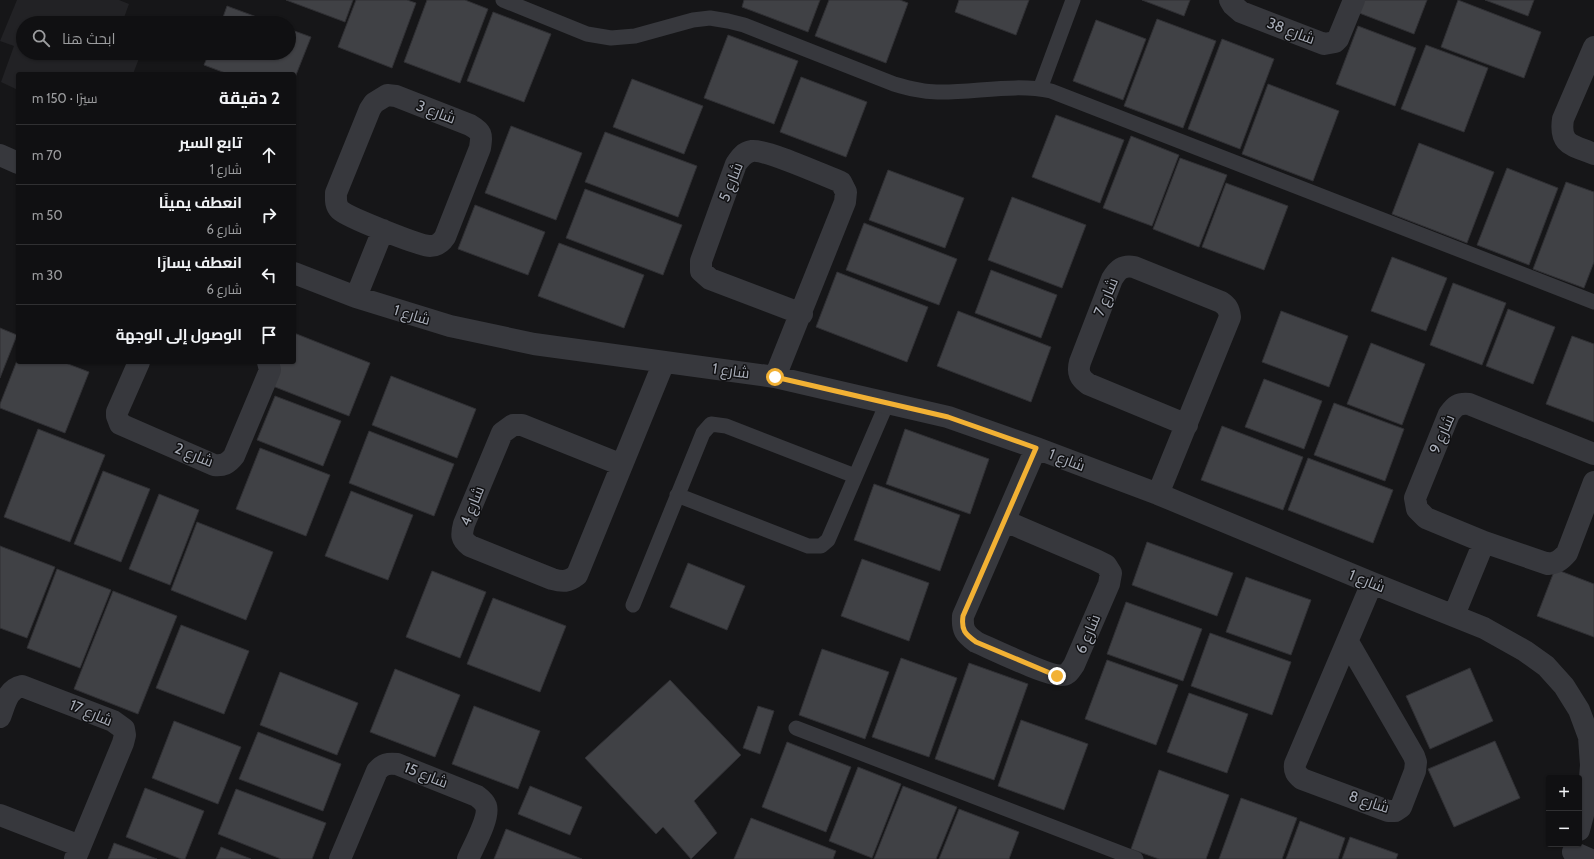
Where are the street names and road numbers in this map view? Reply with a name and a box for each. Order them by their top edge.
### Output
street label: شارع 38 [1264,14,1317,50]
street label: شارع 3 [413,96,458,130]
street label: شارع 5 [715,160,749,205]
street label: شارع 7 [1090,275,1124,320]
street label: شارع 1 [391,301,432,331]
street label: شارع 1 [711,359,751,384]
street label: شارع 9 [1425,412,1460,457]
street label: شارع 2 [171,439,216,473]
street label: شارع 1 [1046,445,1088,477]
street label: شارع 4 [456,484,490,529]
street label: شارع 1 [1346,566,1388,598]
street label: شارع 6 [1072,612,1106,657]
street label: شارع 17 [66,696,115,732]
street label: شارع 15 [401,758,450,794]
street label: شارع 8 [1346,787,1392,819]

